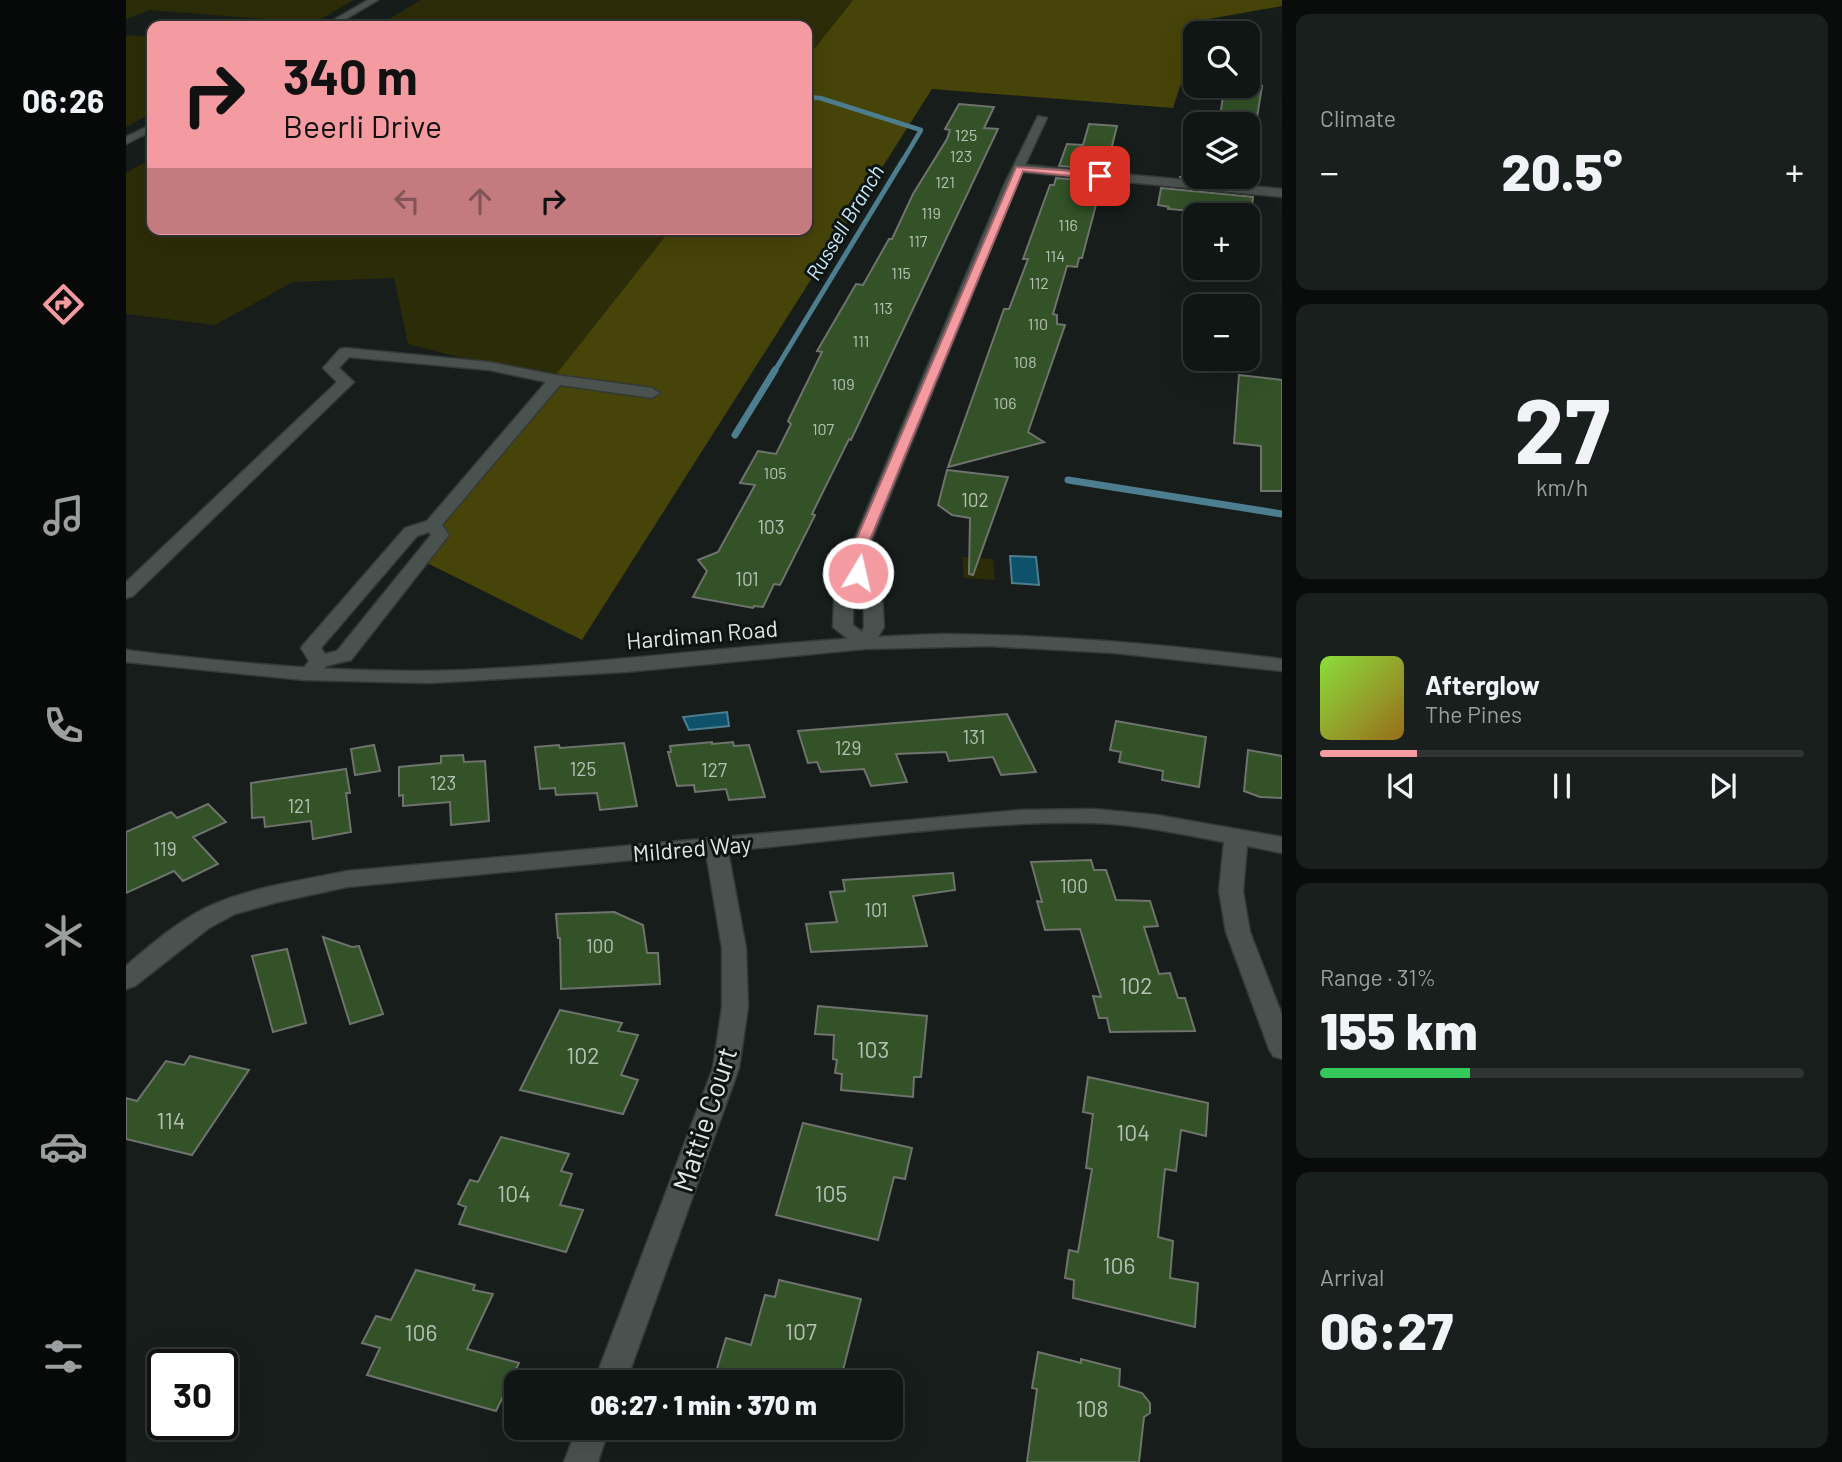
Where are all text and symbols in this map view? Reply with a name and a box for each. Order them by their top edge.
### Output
map controls [1183,21,1260,371]
button: search [1183,21,1260,98]
text: 340 m [283,46,418,105]
icon: right [168,49,259,140]
text: 06:26 [22,81,104,119]
text: Climate [1320,104,1396,132]
text: Beerli Drive [283,106,442,144]
button: layers [1183,112,1260,189]
house number: 125 [955,125,977,144]
text: 20.5° [1501,139,1623,201]
house number: 123 [950,146,972,165]
pin [1070,146,1130,206]
text: − [1320,148,1339,194]
text: + [1785,148,1804,194]
icon: arrive [1081,157,1119,195]
water label: Russell Branch [800,160,888,284]
house number: 121 [935,172,955,191]
icon: left [388,182,426,220]
icon: ahead [461,182,499,220]
icon: right [534,182,572,220]
house number: 119 [921,203,941,222]
button: + [1183,203,1260,280]
house number: 116 [1058,215,1078,234]
house number: 117 [909,231,928,250]
house number: 114 [1045,246,1065,265]
house number: 115 [891,263,911,282]
house number: 112 [1029,273,1049,292]
icon: directions [39,280,88,329]
button: − [1183,294,1260,371]
house number: 113 [873,298,893,317]
house number: 110 [1028,314,1048,333]
house number: 111 [853,331,869,350]
house number: 108 [1014,352,1036,371]
text: 27 [1514,373,1610,482]
house number: 109 [832,374,854,393]
house number: 106 [994,393,1016,412]
house number: 107 [812,419,835,438]
house number: 105 [764,463,786,482]
text: km/h [1536,473,1588,501]
house number: 102 [961,488,989,511]
icon: music [39,491,88,540]
house number: 103 [757,515,785,538]
position arrow [821,536,895,610]
house number: 101 [735,567,759,590]
street label: Hardiman Road [625,613,779,655]
text: Afterglow [1425,669,1540,700]
text: The Pines [1425,700,1522,728]
icon: phone [39,701,88,750]
house number: 131 [963,725,985,748]
house number: 129 [835,736,861,759]
house number: 125 [570,757,596,780]
house number: 127 [701,758,727,781]
icon: previous [1382,767,1420,805]
icon: pause [1543,767,1581,805]
icon: next [1704,767,1742,805]
house number: 123 [430,771,456,794]
house number: 121 [287,794,311,817]
street label: Mildred Way [631,829,753,867]
house number: 119 [153,837,177,860]
house number: 100 [1060,874,1088,897]
house number: 101 [864,898,888,921]
icon: climate [39,911,88,960]
house number: 100 [586,934,614,957]
text: Range · 31% [1320,963,1436,991]
house number: 102 [1119,971,1153,999]
text: 155 km [1320,998,1478,1060]
house number: 103 [857,1035,889,1063]
house number: 102 [566,1041,600,1069]
street label: Mattie Court [665,1042,743,1196]
house number: 114 [157,1106,185,1134]
house number: 104 [1116,1118,1150,1146]
icon: car [39,1122,88,1171]
house number: 104 [497,1179,531,1207]
house number: 105 [815,1179,847,1207]
house number: 106 [1103,1251,1135,1279]
text: Arrival [1320,1263,1384,1291]
text: 06:27 [1320,1298,1453,1360]
house number: 107 [785,1317,817,1345]
house number: 106 [405,1318,437,1346]
icon: filters [39,1332,88,1381]
speed limit sign: 30 [147,1349,238,1440]
text: 06:27 · 1 min · 370 m [590,1389,817,1420]
house number: 108 [1075,1394,1109,1422]

